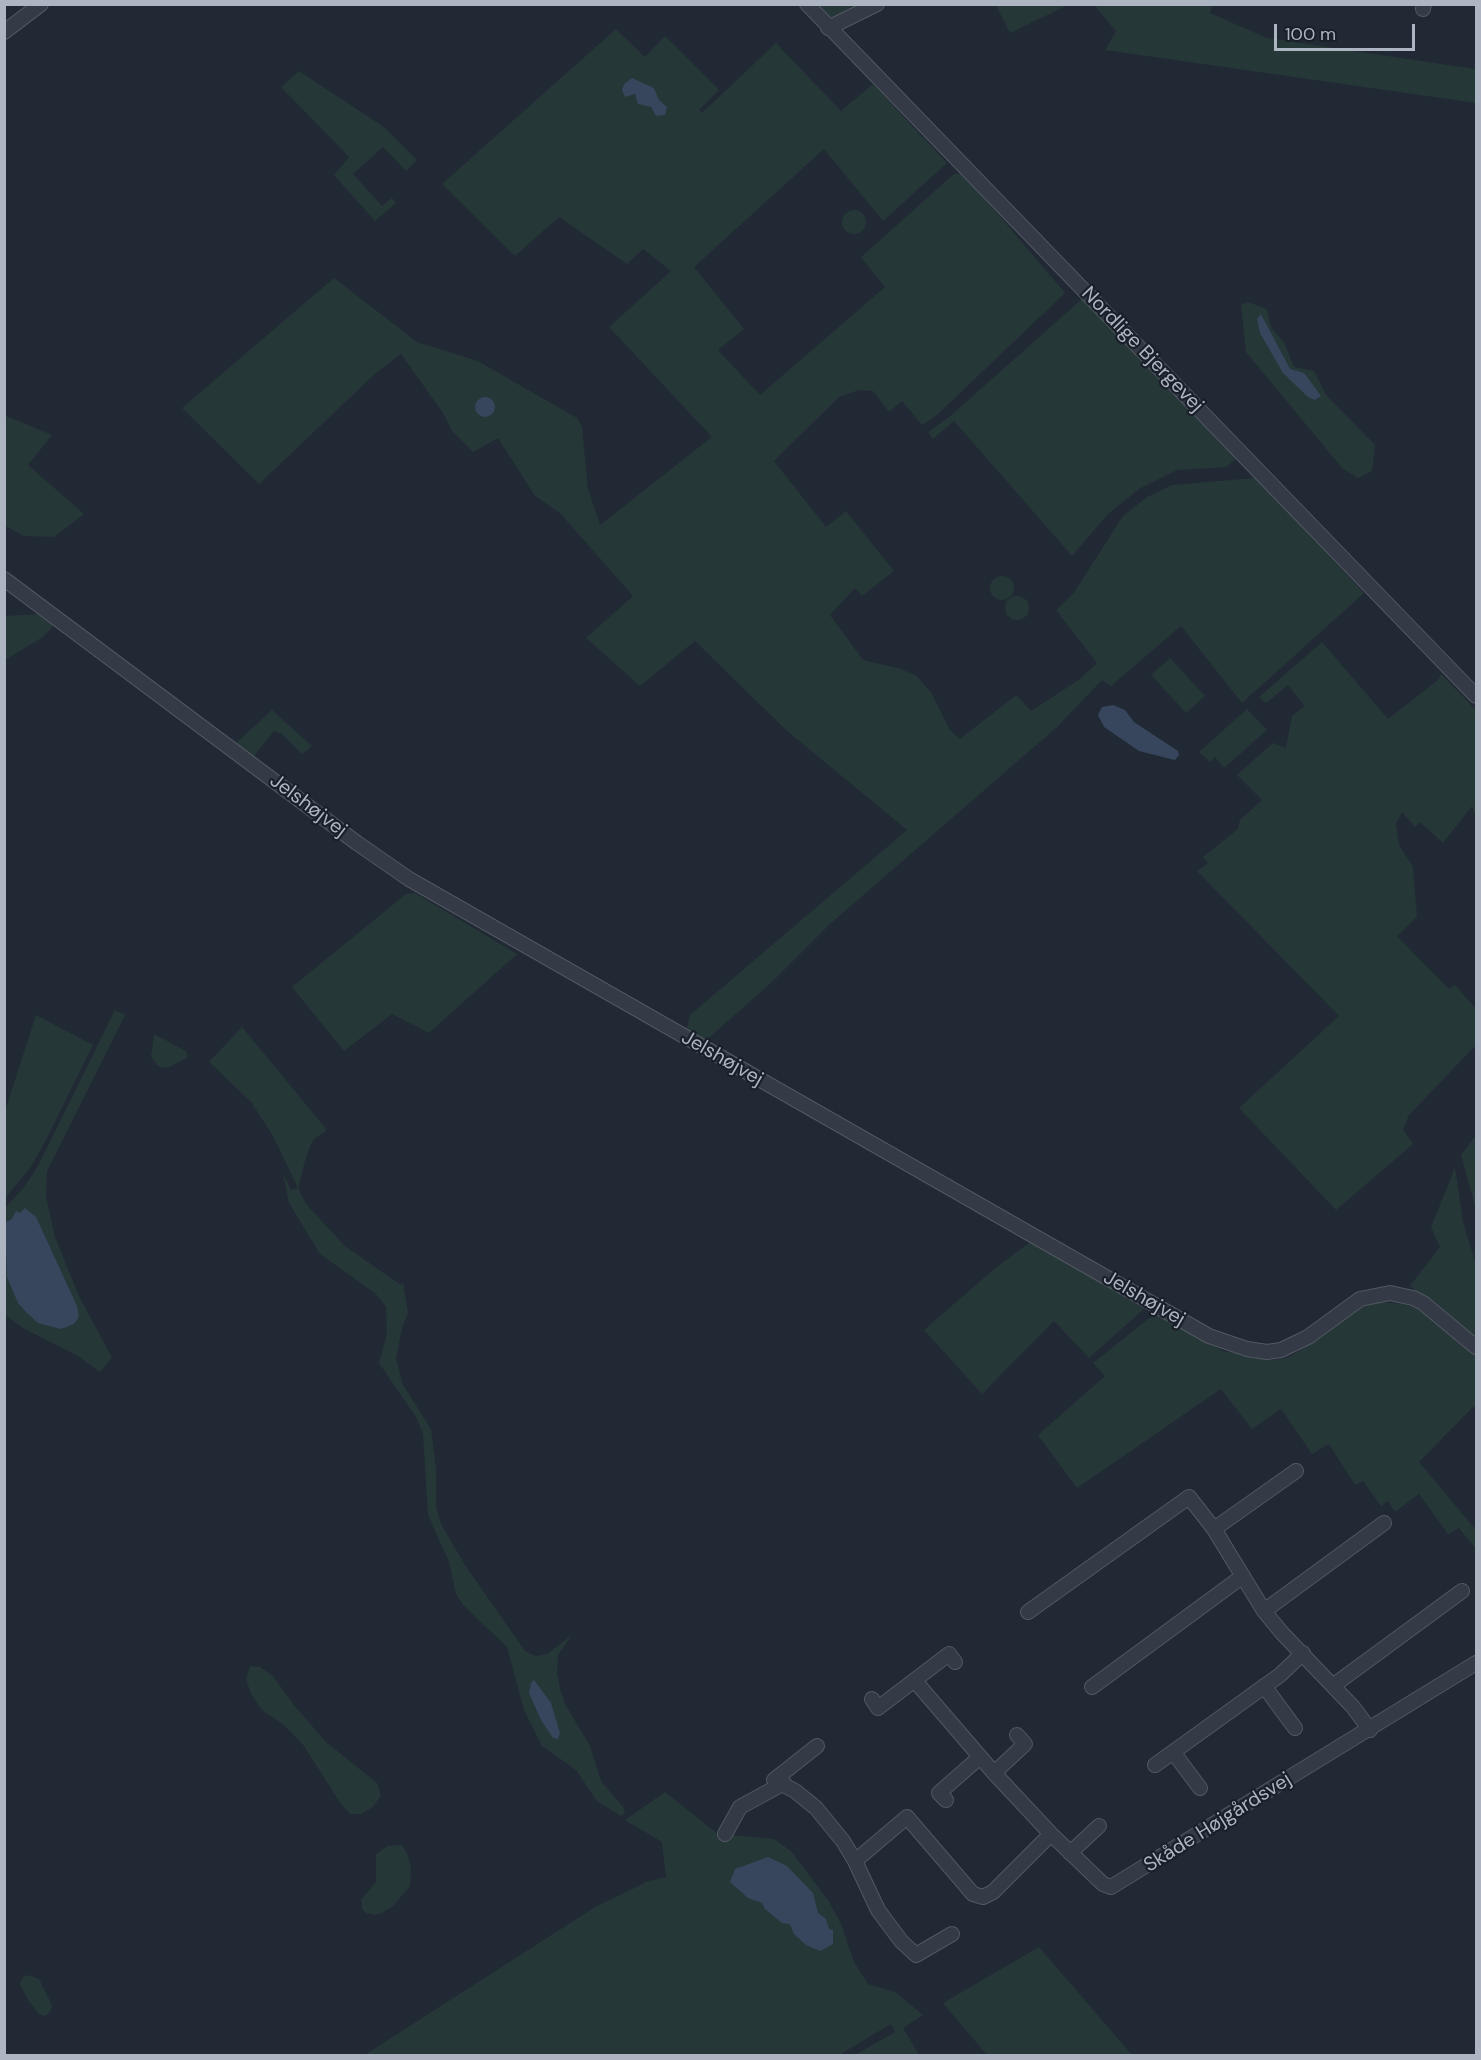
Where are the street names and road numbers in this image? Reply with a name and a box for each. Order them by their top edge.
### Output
street label: Nordlige Bjergevej [1076,282,1208,418]
street label: Jelshøjvej [265,769,351,843]
street label: Jelshøjvej [677,1026,767,1092]
street label: Jelshøjvej [1099,1266,1189,1332]
street label: Skåde Højgårdsvej [1140,1768,1296,1878]

